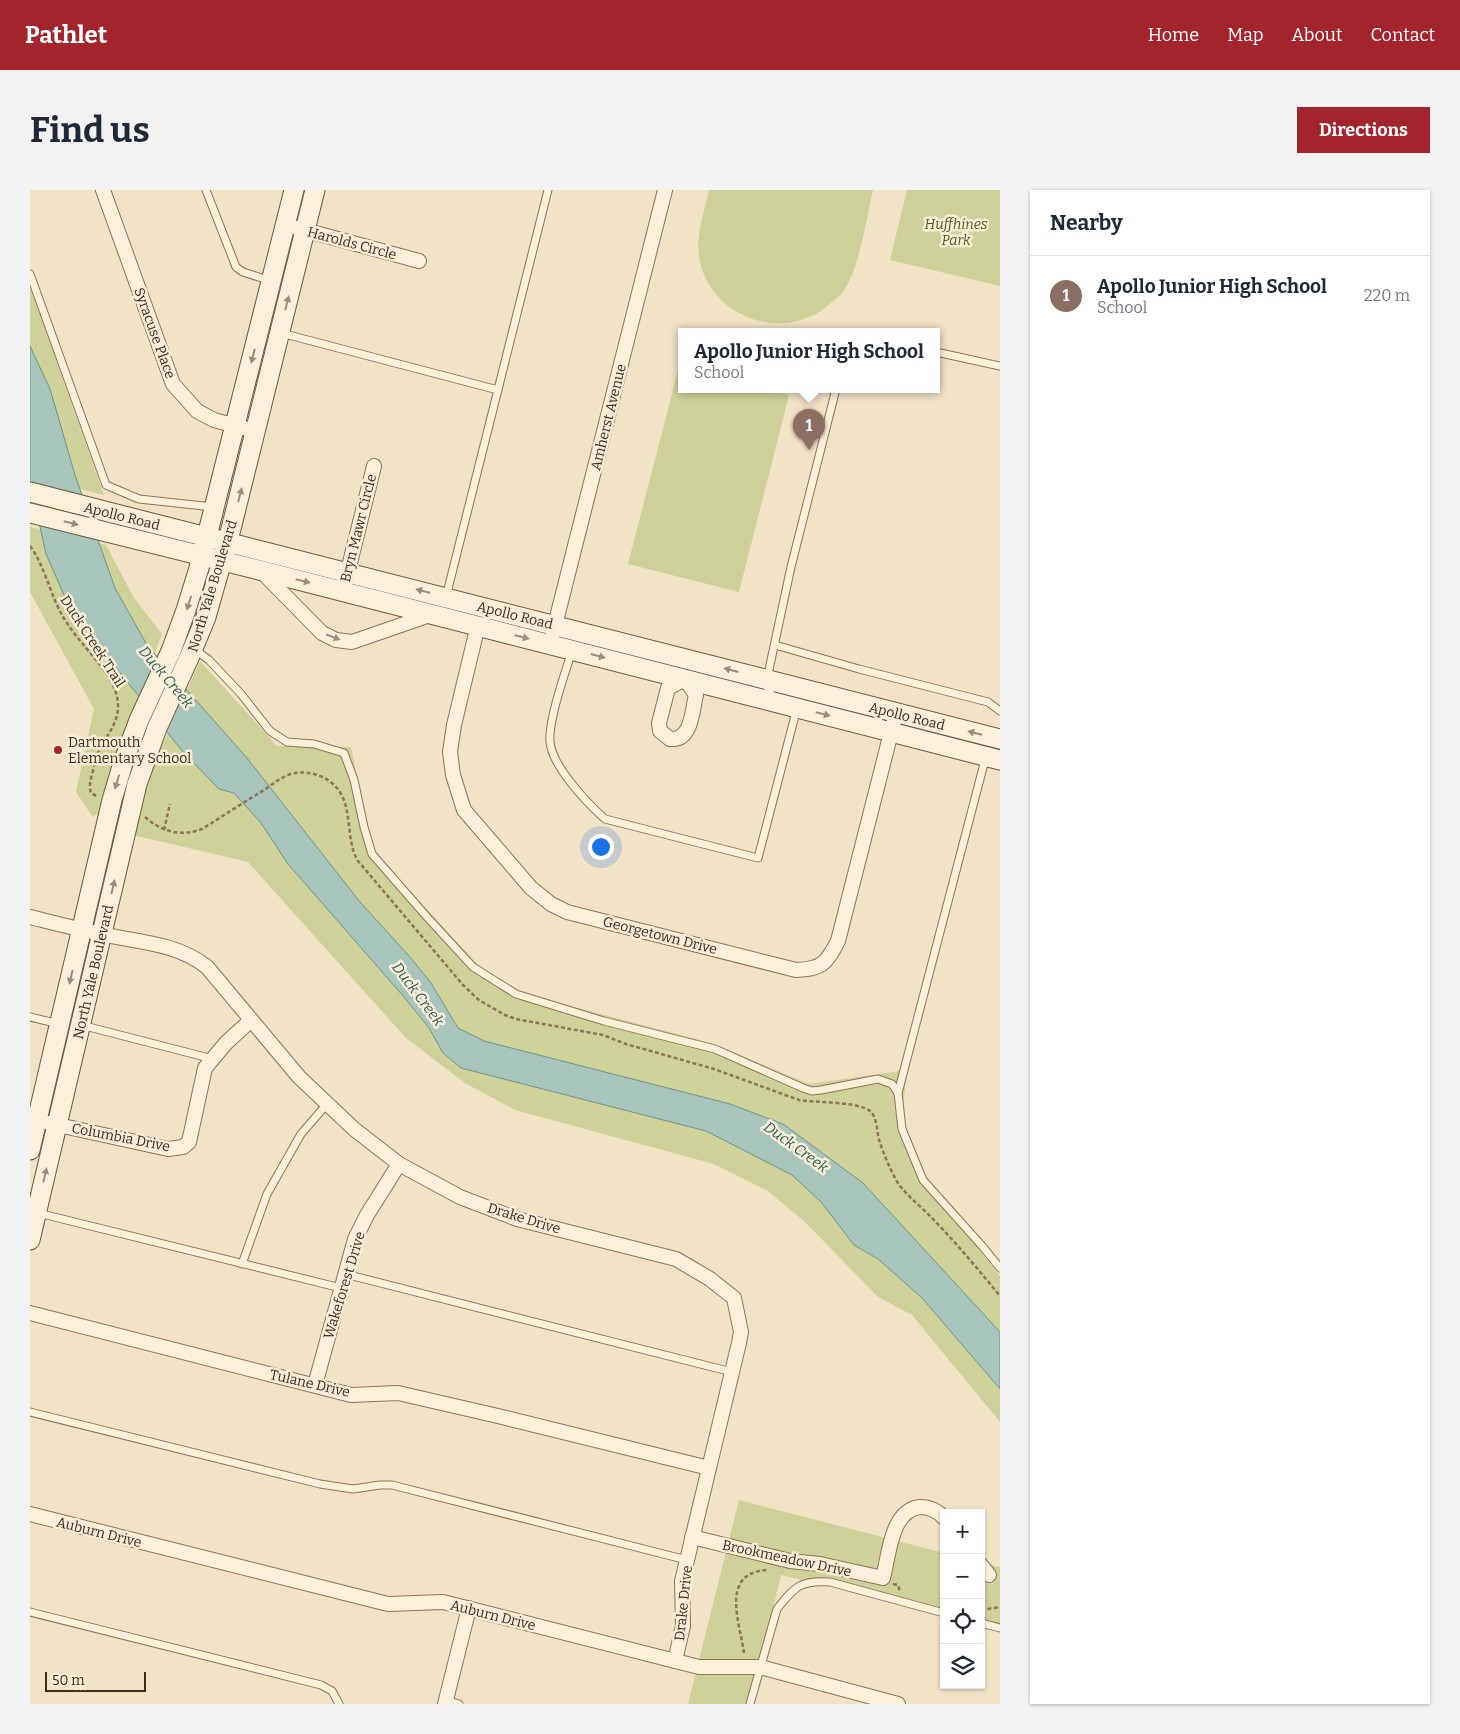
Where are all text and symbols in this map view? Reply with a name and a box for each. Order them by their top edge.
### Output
text: Pathlet [25,21,107,49]
text: Home [1148,24,1199,46]
text: Map [1227,24,1263,46]
text: About [1291,24,1342,46]
text: Contact [1370,24,1435,46]
button: Directions [1297,107,1430,153]
text: Find us [30,109,150,151]
text: Nearby [1050,210,1123,236]
park label: Huffhines Park [925,216,988,249]
street label: Harolds Circle [305,223,398,264]
text: Apollo Junior High School [1097,275,1327,298]
street label: Syracuse Place [130,285,179,381]
text: 1 [1063,286,1069,305]
text: 220 m [1364,286,1410,305]
one-way arrow [283,295,291,310]
text: School [1097,298,1147,317]
popup [678,328,940,393]
text: Apollo Junior High School [694,340,924,363]
one-way arrow [249,349,257,364]
street label: Amherst Avenue [587,362,630,472]
text: School [694,363,744,382]
pin: 1 [793,409,825,450]
street label: Bryn Mawr Circle [337,472,380,584]
one-way arrow [236,487,244,502]
street label: Apollo Road [82,499,162,534]
street label: North Yale Boulevard [184,518,241,654]
one-way arrow [64,519,79,527]
one-way arrow [296,577,311,585]
one-way arrow [416,587,431,595]
street label: Duck Creek Trail [57,592,129,690]
one-way arrow [184,595,192,610]
street label: Apollo Road [475,598,555,633]
one-way arrow [514,633,529,641]
one-way arrow [326,634,340,642]
water label: Duck Creek [135,642,198,712]
one-way arrow [590,653,605,661]
one-way arrow [723,666,738,674]
street label: Apollo Road [867,699,947,734]
one-way arrow [816,711,831,719]
one-way arrow [968,729,983,737]
place label: Dartmouth Elementary School [68,734,191,767]
marker: Dartmouth Elementary School [52,744,64,756]
one-way arrow [112,775,120,790]
your location [588,834,614,860]
one-way arrow [109,879,117,894]
street label: North Yale Boulevard [70,903,117,1041]
street label: Georgetown Drive [601,913,719,958]
water label: Duck Creek [388,958,448,1030]
one-way arrow [67,970,75,985]
water label: Duck Creek [760,1118,832,1177]
street label: Columbia Drive [70,1120,172,1155]
one-way arrow [41,1168,49,1183]
street label: Drake Drive [485,1199,563,1238]
street label: Wakeforest Drive [320,1229,369,1341]
street label: Tulane Drive [268,1366,352,1401]
map controls [940,1509,985,1689]
button: + [940,1509,985,1554]
street label: Auburn Drive [55,1514,143,1551]
street label: Brookmeadow Drive [721,1536,853,1580]
button: − [940,1554,985,1599]
street label: Drake Drive [671,1565,696,1642]
street label: Auburn Drive [449,1597,537,1634]
button: locate [940,1599,985,1644]
button: layers [940,1644,985,1689]
scale bar [45,1669,146,1692]
text: 50 m [52,1672,85,1689]

